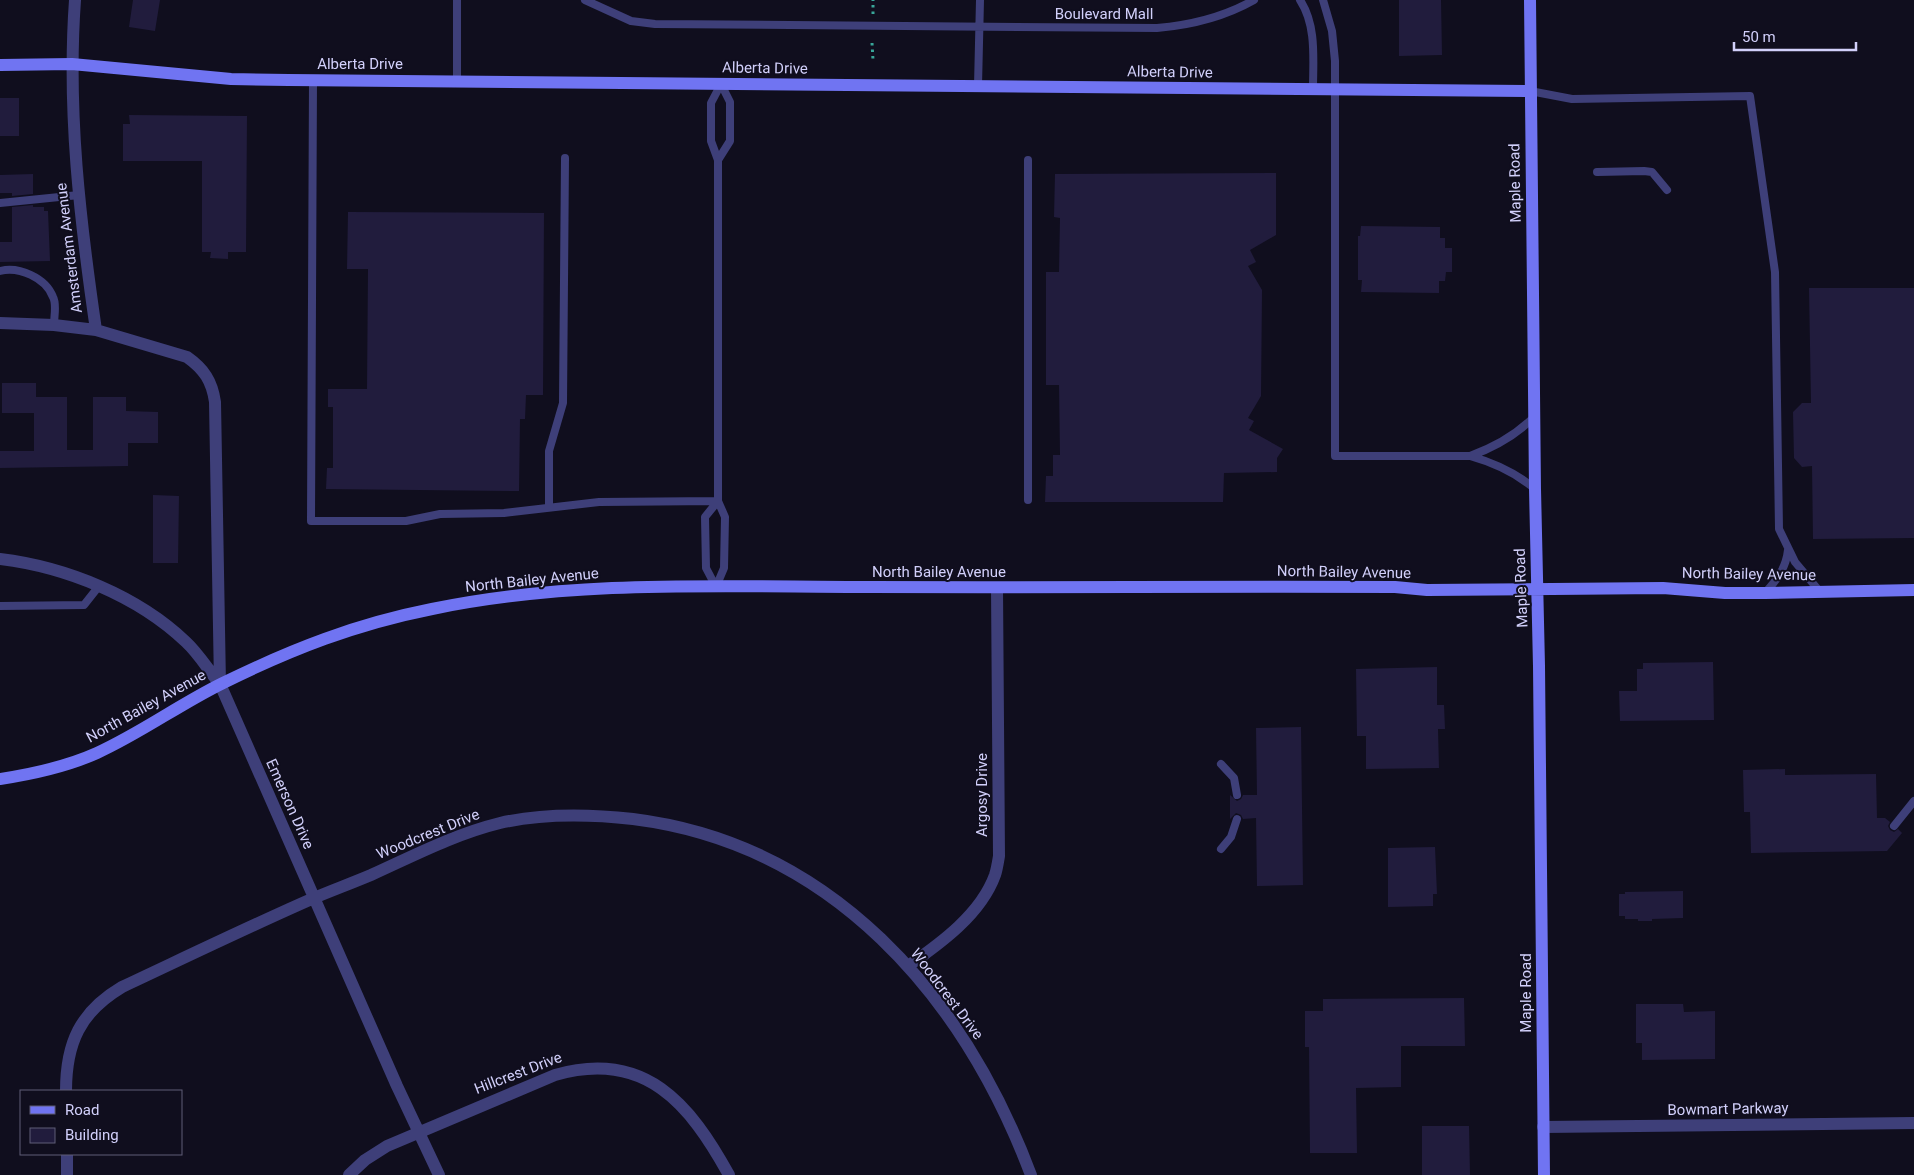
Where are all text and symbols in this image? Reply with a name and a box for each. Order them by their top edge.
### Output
street label: Boulevard Mall [1055,5,1153,23]
scale bar [1734,20,1856,52]
text: 50 m [1742,28,1776,46]
street label: Alberta Drive [317,55,403,73]
street label: Alberta Drive [722,58,808,78]
street label: Alberta Drive [1127,62,1213,82]
street label: Maple Road [1505,143,1525,223]
street label: Amsterdam Avenue [52,182,86,314]
street label: Maple Road [1511,548,1531,628]
street label: North Bailey Avenue [1277,562,1411,582]
street label: North Bailey Avenue [872,563,1006,581]
street label: North Bailey Avenue [464,564,600,596]
street label: North Bailey Avenue [1682,564,1816,584]
street label: North Bailey Avenue [83,666,209,746]
street label: Argosy Drive [973,753,991,837]
street label: Emerson Drive [262,756,318,852]
street label: Woodcrest Drive [374,805,482,863]
street label: Woodcrest Drive [907,945,987,1043]
street label: Maple Road [1517,953,1535,1033]
street label: Hillcrest Drive [472,1048,564,1098]
legend [20,1090,182,1155]
street label: Bowmart Parkway [1667,1099,1789,1119]
text: Road [65,1101,99,1119]
text: Building [65,1126,119,1144]

